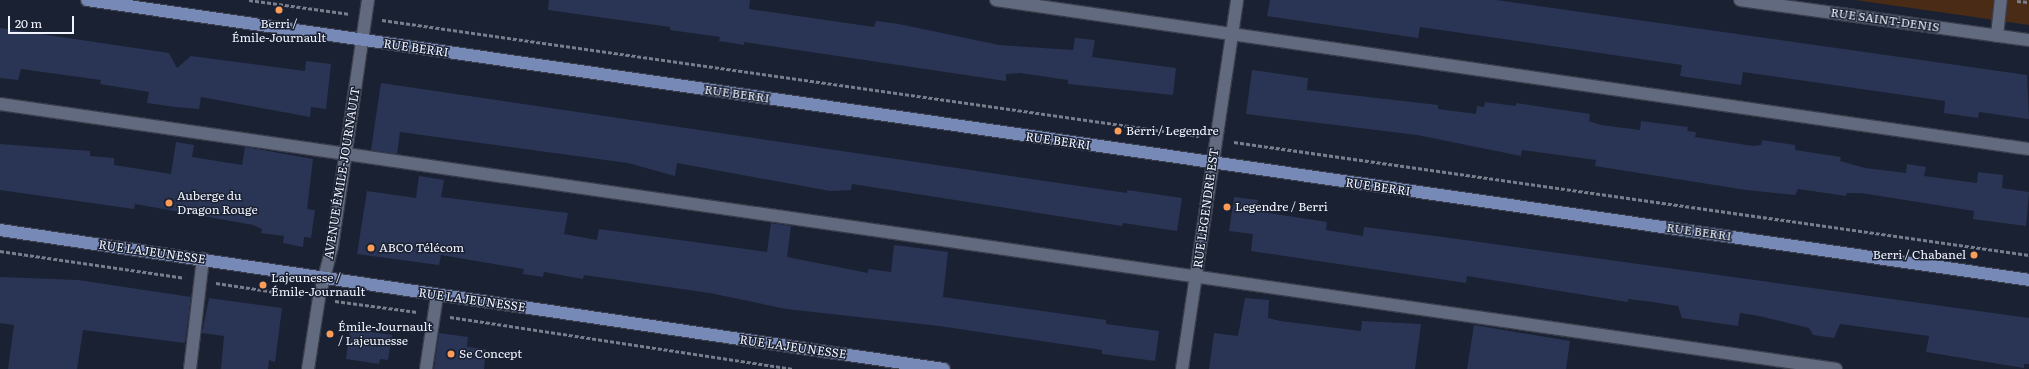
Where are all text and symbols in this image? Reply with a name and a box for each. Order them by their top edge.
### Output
marker: Berri / Émile-Journault [274,5,284,15]
street label: RUE SAINT-DENIS [1830,5,1940,35]
scale bar [10,8,76,34]
text: 20 m [15,14,42,32]
place label: Berri / Émile-Journault [232,17,326,45]
street label: RUE BERRI [383,36,449,60]
street label: RUE BERRI [704,82,770,106]
street label: AVENUE ÉMILE-JOURNAULT [321,86,363,260]
place label: Berri / Legendre [1126,124,1219,138]
marker: Berri / Legendre [1113,126,1123,136]
street label: RUE BERRI [1025,129,1091,153]
street label: RUE LEGENDRE EST [1190,147,1222,269]
street label: RUE BERRI [1345,175,1411,199]
place label: Auberge du Dragon Rouge [177,189,258,217]
marker: Auberge du Dragon Rouge [164,198,174,208]
place label: Legendre / Berri [1235,200,1328,214]
marker: Legendre / Berri [1222,202,1232,212]
street label: RUE BERRI [1666,220,1732,244]
street label: RUE LAJEUNESSE [98,237,206,267]
place label: ABCO Télécom [379,241,464,255]
marker: ABCO Télécom [366,243,376,253]
place label: Berri / Chabanel [1873,248,1966,262]
marker: Berri / Chabanel [1969,250,1979,260]
place label: Lajeunesse / Émile-Journault [271,271,365,299]
marker: Lajeunesse / Émile-Journault [258,280,268,290]
street label: RUE LAJEUNESSE [418,285,526,315]
place label: Émile-Journault / Lajeunesse [338,320,432,348]
marker: Émile-Journault / Lajeunesse [325,329,335,339]
street label: RUE LAJEUNESSE [739,332,847,362]
place label: Se Concept [459,347,522,361]
marker: Se Concept [446,349,456,359]

